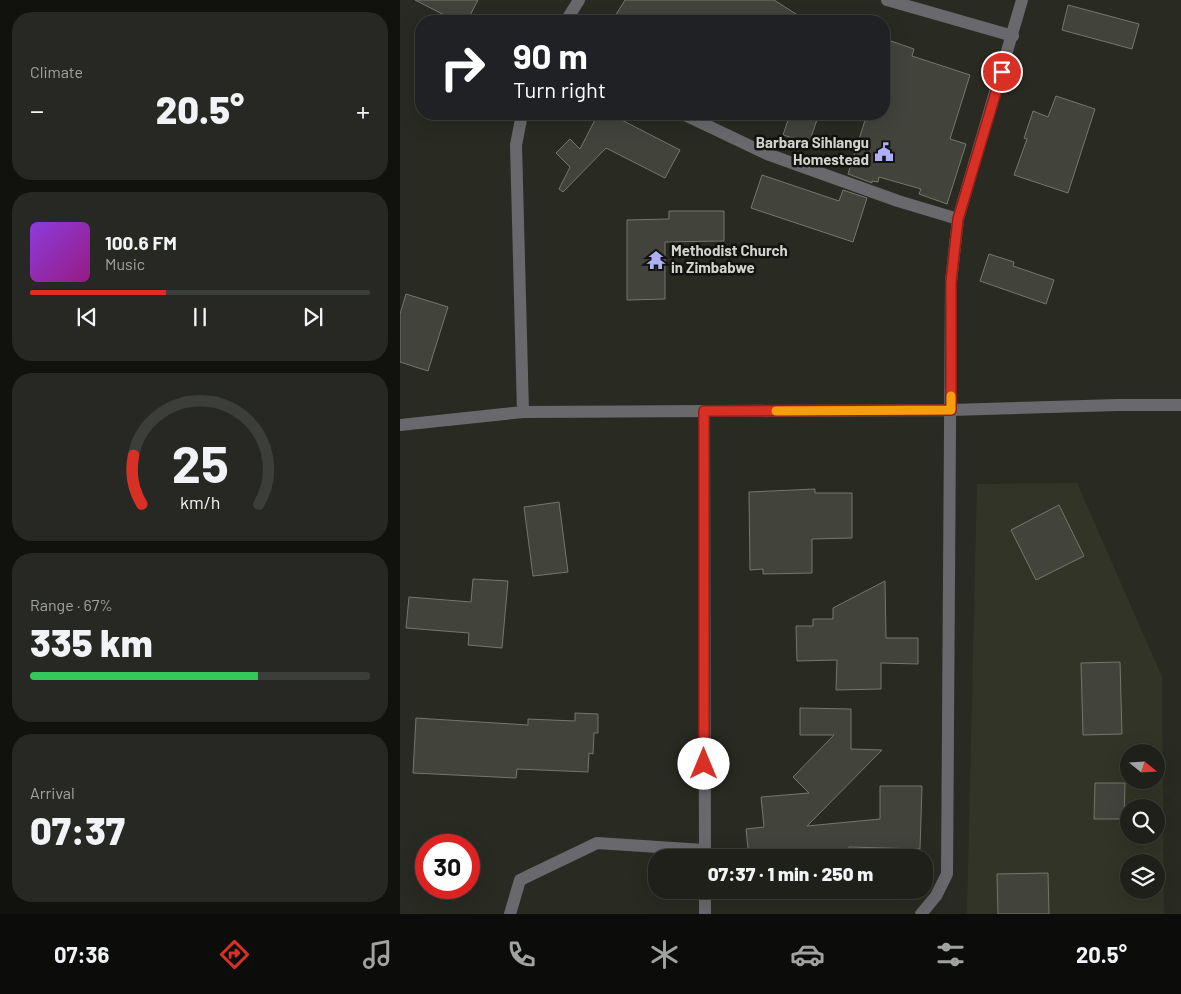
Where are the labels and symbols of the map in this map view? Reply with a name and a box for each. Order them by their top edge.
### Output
pin [981,51,1023,93]
place label: Barbara Sihlangu Homestead [756,133,869,168]
public building icon: Barbara Sihlangu Homestead [873,141,895,163]
place label: Methodist Church in Zimbabwe [671,241,788,276]
temple icon: Methodist Church in Zimbabwe [645,249,667,271]
position arrow [677,737,729,789]
north arrow [1120,744,1165,789]
speed limit sign: 30 [415,834,480,899]

